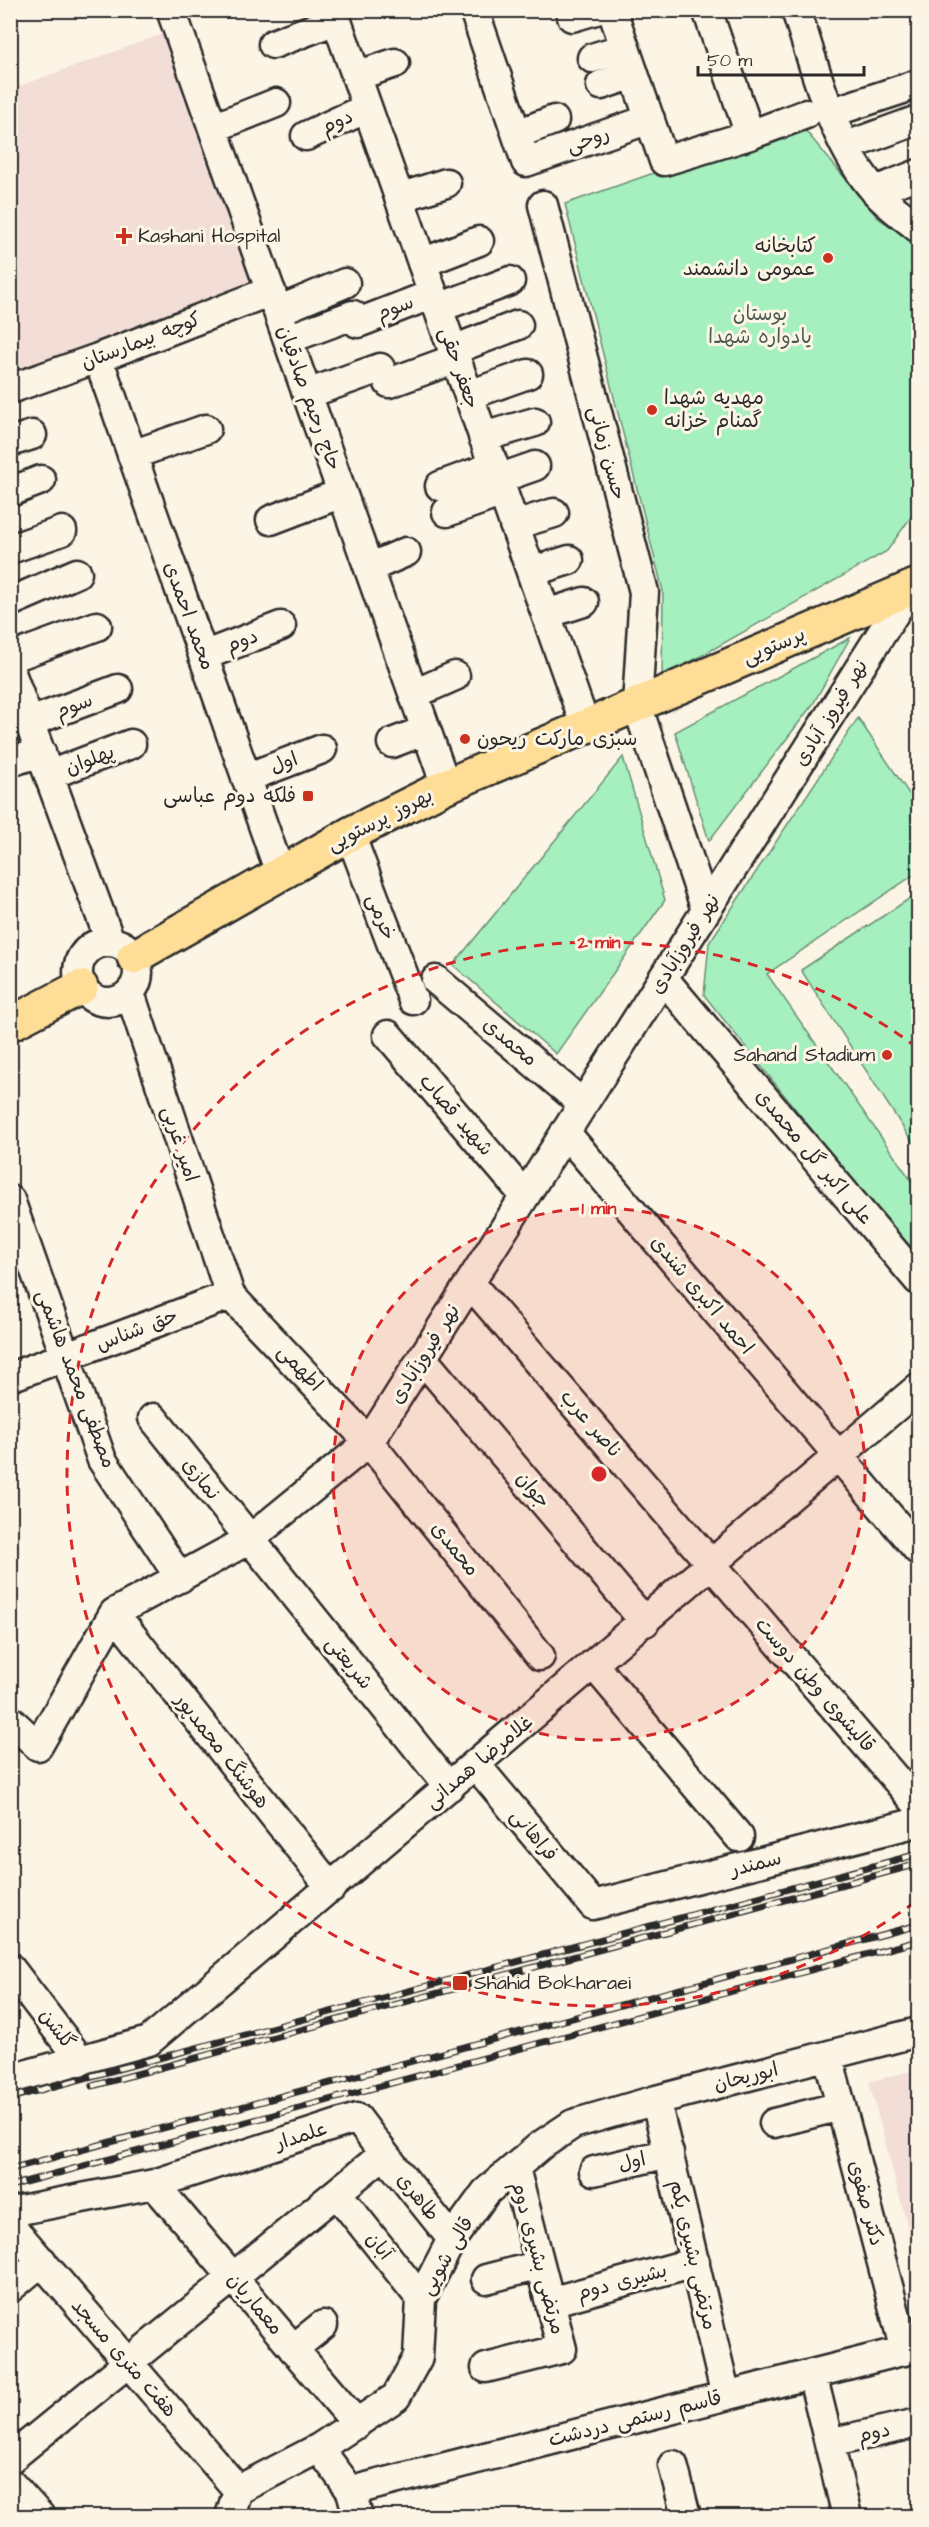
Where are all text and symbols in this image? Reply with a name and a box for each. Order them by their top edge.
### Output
scale bar [698,39,864,77]
text: 50 m [707,48,752,73]
street label: دوم [316,102,358,142]
street label: روحی [563,120,613,160]
place label: Kashani Hospital [138,222,280,250]
marker: Kashani Hospital [115,227,133,245]
place label: کتابخانه عمومی دانشمند [683,232,816,283]
marker: کتابخانه عمومی دانشمند [821,251,835,265]
street label: سوم [372,288,418,329]
park label: بوستان یادواره شهدا [708,300,812,351]
street label: کوچه بیمارستان [77,305,205,377]
street label: حاج رحیم صادقیان [269,322,348,475]
street label: جعفر حقی [432,323,486,413]
place label: مهدیه شهدا گمنام خزانه [664,384,764,436]
street label: حسن زمانی [581,403,633,503]
marker: مهدیه شهدا گمنام خزانه [645,403,659,417]
street label: محمد احمدی [156,558,222,674]
street label: پرستویی [738,620,810,672]
street label: دوم [222,622,263,661]
street label: نهر فیروز آبادی [787,654,875,772]
street label: سوم [51,686,97,727]
place label: سبزی مارکت ریحون [477,725,637,753]
marker: سبزی مارکت ریحون [458,732,472,746]
street label: پهلوان [61,738,119,782]
street label: اول [266,745,302,781]
street label: بهروز پرستویی [322,781,438,859]
place label: فلکه دوم عباسی [163,782,296,811]
marker: فلکه دوم عباسی [301,789,315,803]
street label: نهر فیروزآبادی [643,889,727,999]
street label: خرمی [359,890,403,944]
text: 2 min [576,930,621,955]
street label: محمدی [477,1011,543,1073]
place label: Sahand Stadium [734,1041,875,1069]
marker: Sahand Stadium [880,1048,894,1062]
street label: شهید قصاب [413,1068,499,1162]
street label: علی اکبر گل محمدی [749,1083,879,1231]
street label: امیر غربی [155,1102,205,1186]
text: 1 min [581,1196,617,1221]
street label: احمد اکبری شندی [644,1229,760,1361]
street label: مصطفی محمد هاشمی [29,1286,123,1472]
street label: نهر فیروزآبادی [383,1299,467,1409]
street label: حق شناس [92,1302,182,1358]
street label: اطهمی [271,1338,329,1398]
street label: ناصر عرب [553,1384,629,1464]
street label: نمازی [175,1452,227,1506]
centre of rings [589,1464,609,1484]
street label: جوان [509,1466,557,1514]
street label: محمدی [424,1516,486,1582]
street label: قالیشوی وطن دوست [748,1611,882,1759]
street label: شریعتی [319,1630,379,1696]
street label: هوشنگ محمدپور [167,1686,276,1815]
street label: غلامرضا همدانی [419,1708,539,1816]
street label: فراهانی [504,1803,564,1867]
street label: سمندر [726,1844,785,1884]
place label: Shahid Bokharaei [474,1969,631,1997]
marker: Shahid Bokharaei [451,1974,469,1992]
street label: گلشن [32,2003,82,2055]
street label: ابوریحان [711,2055,781,2099]
street label: علمدار [270,2115,330,2158]
street label: اول [615,2145,649,2179]
street label: دکتر صفوی [841,2157,891,2249]
street label: طاهری [390,2167,446,2227]
street label: مرتضی بشیری یکم [662,2177,724,2333]
street label: مرتضی بشیری دوم [503,2178,572,2338]
street label: قالی شویی [413,2211,481,2301]
street label: آبان [359,2226,400,2267]
street label: بشیری دوم [574,2257,670,2308]
street label: معماریان [220,2267,290,2341]
street label: هفت متری مسجد [65,2293,183,2423]
street label: قاسم رستمی دردشت [545,2384,725,2454]
street label: دوم [855,2416,893,2451]

